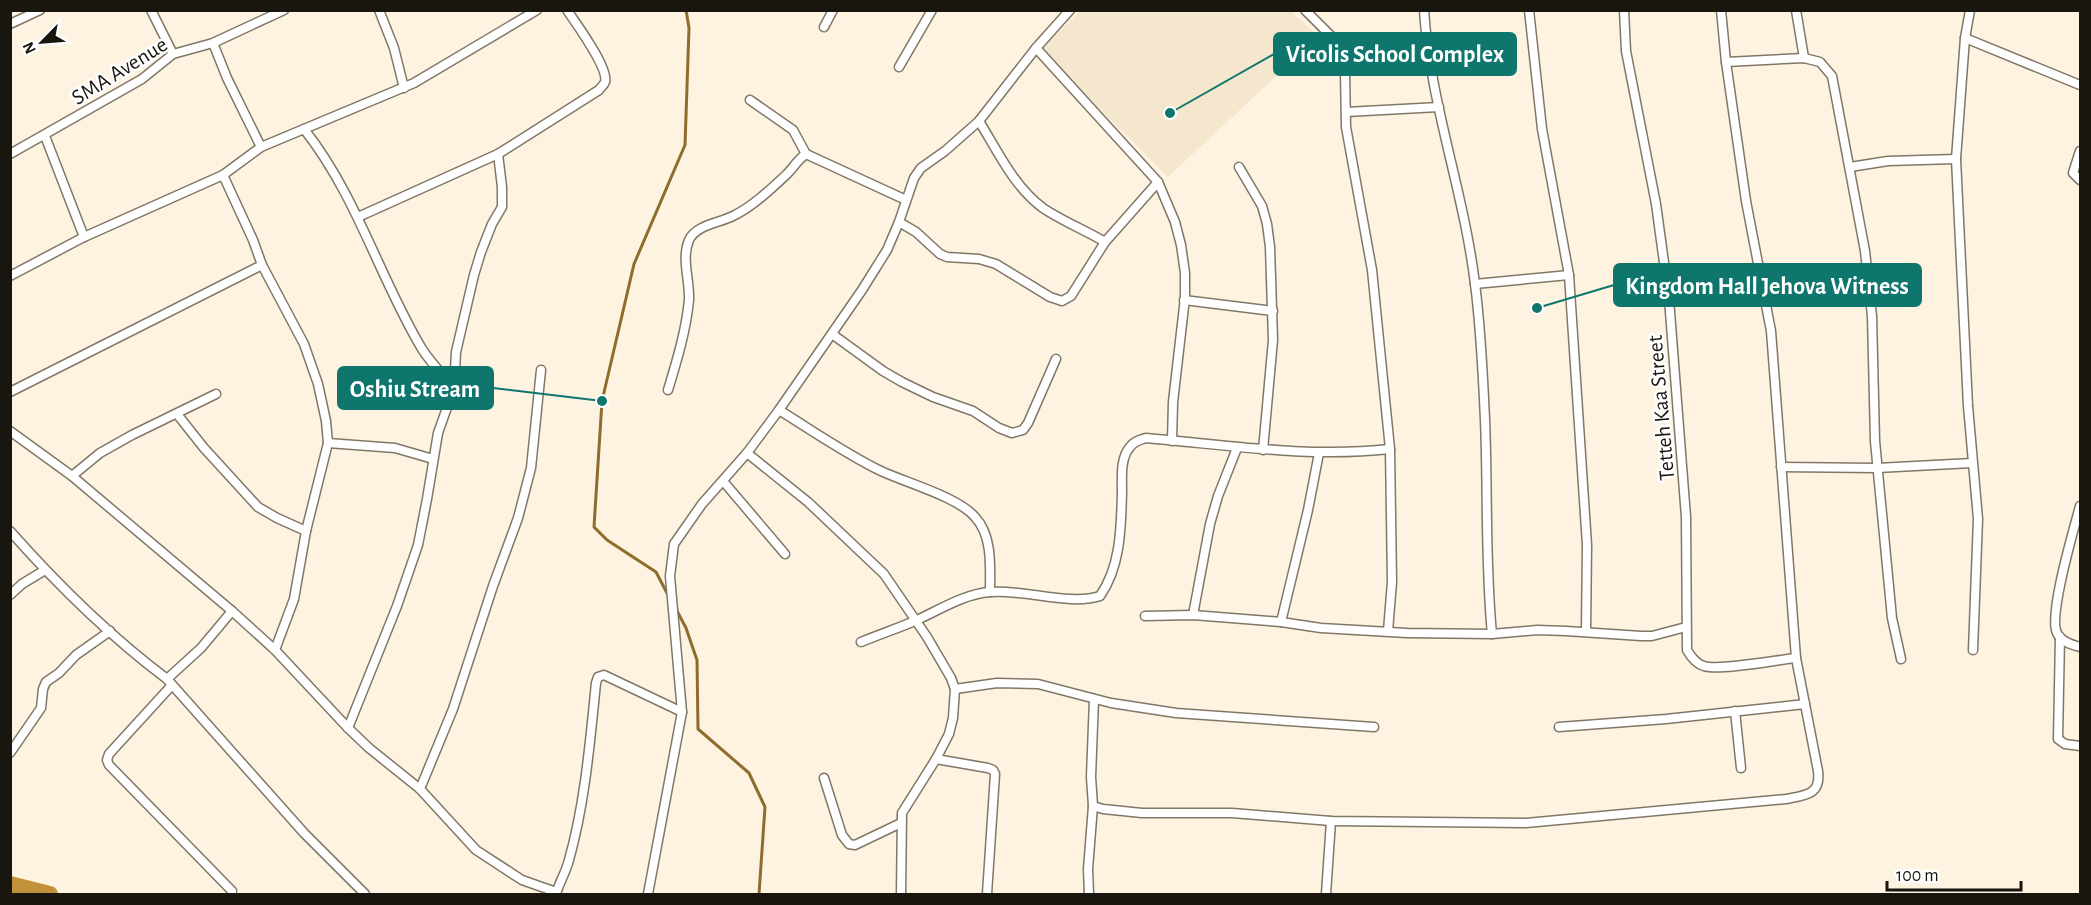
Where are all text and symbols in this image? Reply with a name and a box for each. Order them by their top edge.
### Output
north arrow [12,12,72,72]
street label: SMA Avenue [68,33,171,109]
callout: Vicolis School Complex [1274,33,1516,75]
text: N [20,39,39,56]
text: Vicolis School Complex [1286,43,1504,67]
callout: Kingdom Hall Jehova Witness [1614,264,1921,306]
text: Kingdom Hall Jehova Witness [1625,275,1909,299]
street label: Tetteh Kaa Street [1644,334,1678,482]
callout: Oshiu Stream [338,367,493,409]
text: Oshiu Stream [350,378,480,402]
scale bar [1887,854,2020,892]
text: 100 m [1896,867,1939,885]

